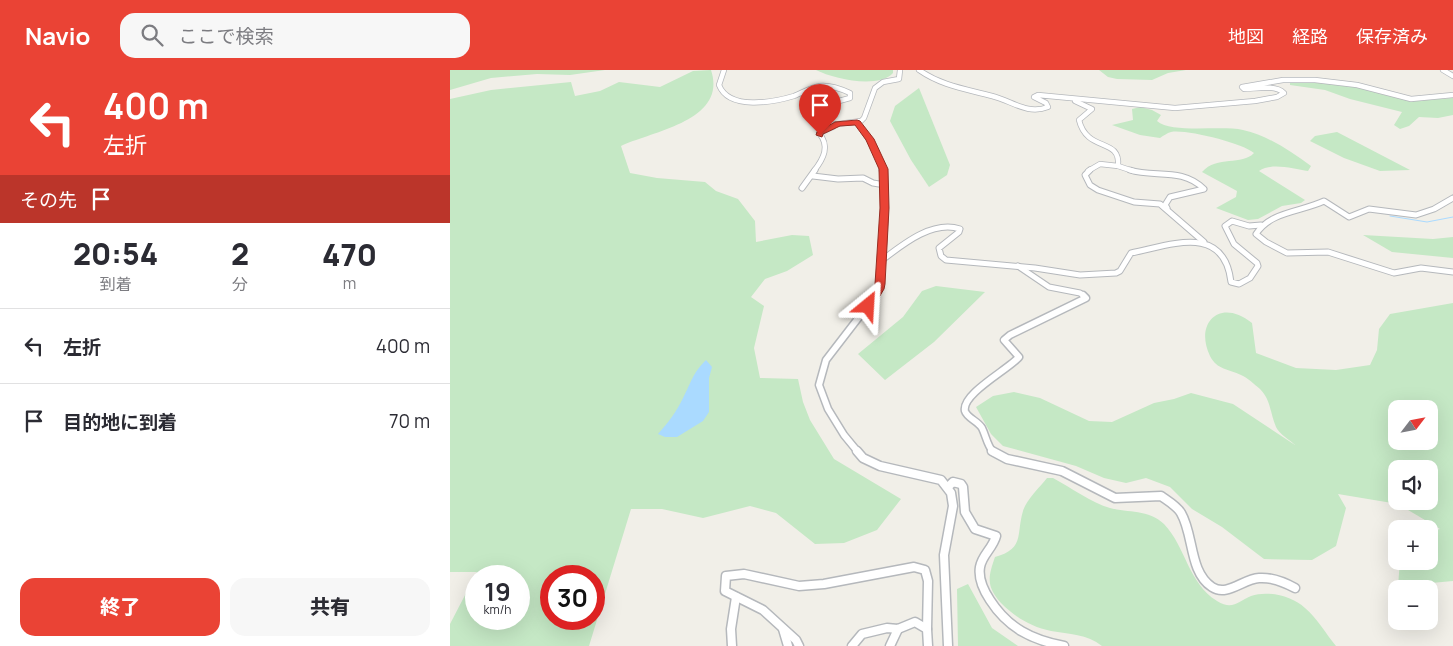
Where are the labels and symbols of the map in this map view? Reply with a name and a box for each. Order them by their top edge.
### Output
pin [799,84,841,135]
position arrow [841,279,893,331]
north arrow [1388,400,1438,450]
speed limit sign: 30 [540,565,605,630]

